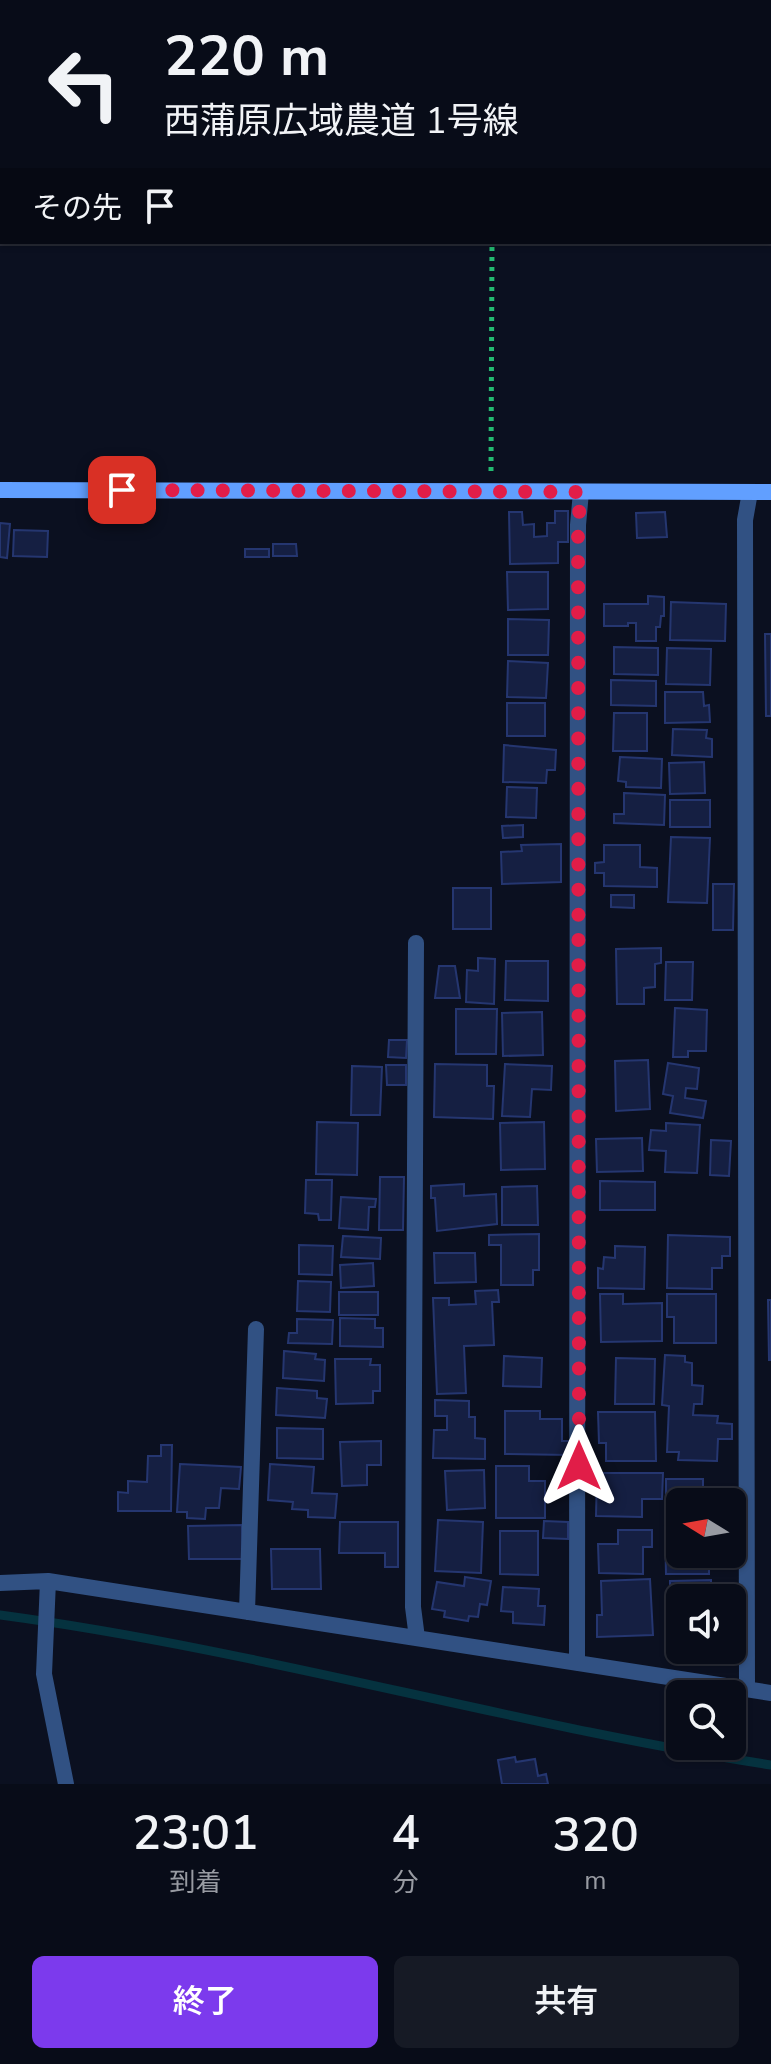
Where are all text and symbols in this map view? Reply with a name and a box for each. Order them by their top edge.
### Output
text: 220 m [164,18,329,95]
icon: left [32,32,136,136]
text: 西蒲原広域農道 1号線 [164,97,519,146]
icon: arrive [138,184,182,228]
text: その先 [32,188,122,229]
pin [88,456,156,524]
icon: arrive [100,468,144,512]
position arrow [537,1424,621,1508]
north arrow [666,1488,746,1568]
map controls [666,1488,746,1760]
button: sound [666,1584,746,1664]
button: search [666,1680,746,1760]
text: 23:01 [132,1800,259,1866]
text: 4 [391,1800,420,1866]
text: 320 [552,1802,639,1868]
text: m [584,1863,607,1898]
text: 到着 [170,1865,222,1900]
text: 分 [393,1865,419,1900]
button: 終了 [32,1956,378,2048]
button: 共有 [394,1956,739,2048]

